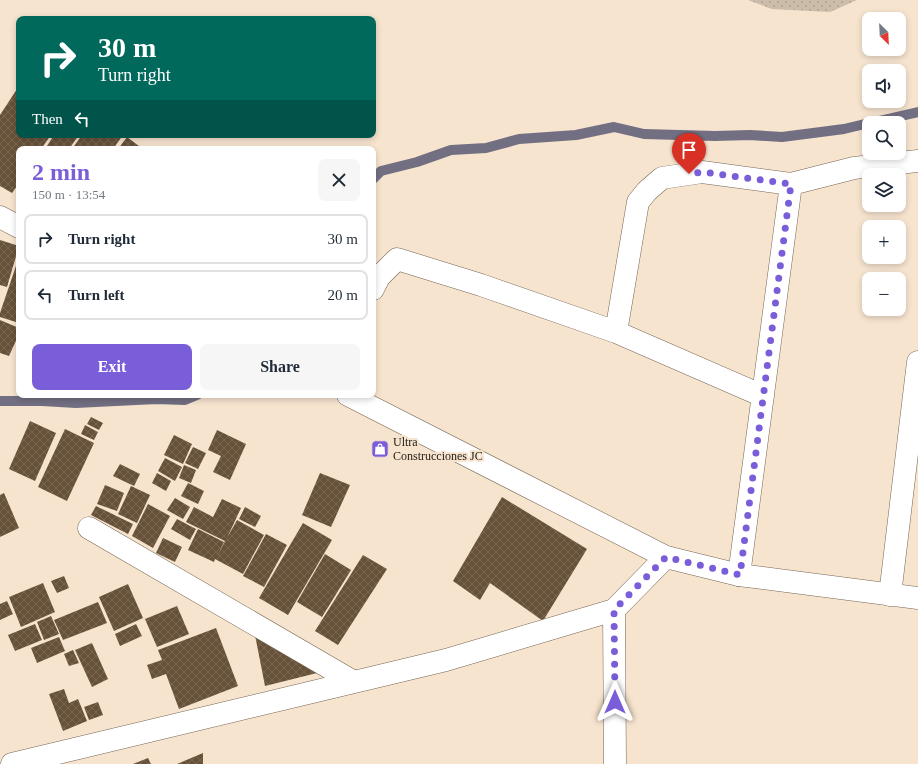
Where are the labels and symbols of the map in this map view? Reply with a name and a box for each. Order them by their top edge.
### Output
north arrow [862,12,906,56]
pin [672,133,706,174]
place label: Ultra Construcciones JC [393,435,483,463]
shop icon: Ultra Construcciones JC [370,439,390,459]
position arrow [594,681,636,723]

